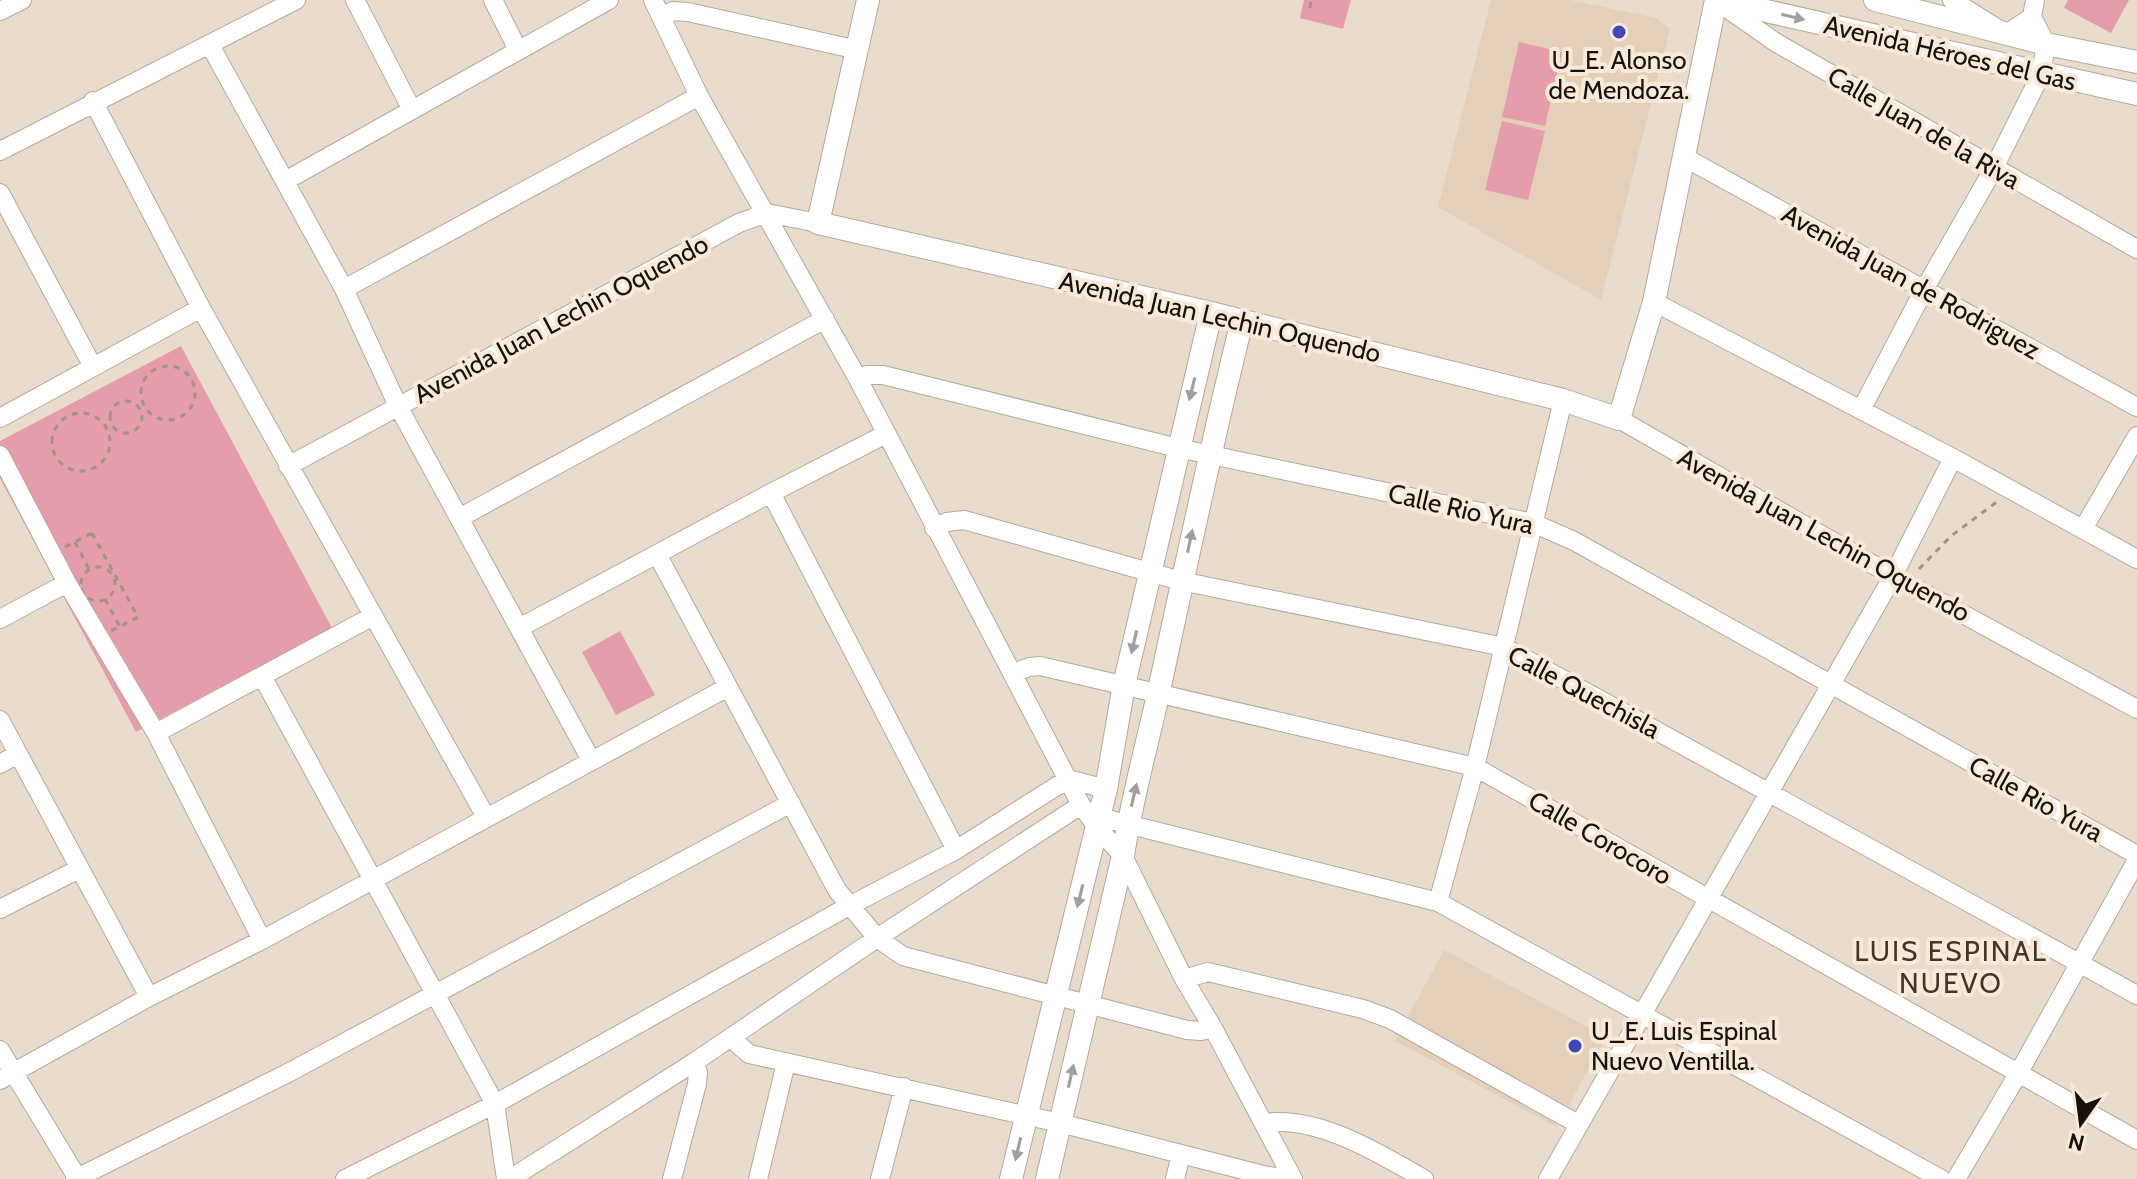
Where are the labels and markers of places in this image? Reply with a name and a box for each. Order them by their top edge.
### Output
marker: U_E. Alonso de Mendoza. [1610,23,1628,41]
place label: U_E. Alonso de Mendoza. [1549,44,1689,106]
place label: U_E. Luis Espinal Nuevo Ventilla. [1591,1015,1777,1077]
marker: U_E. Luis Espinal Nuevo Ventilla. [1566,1037,1584,1055]

